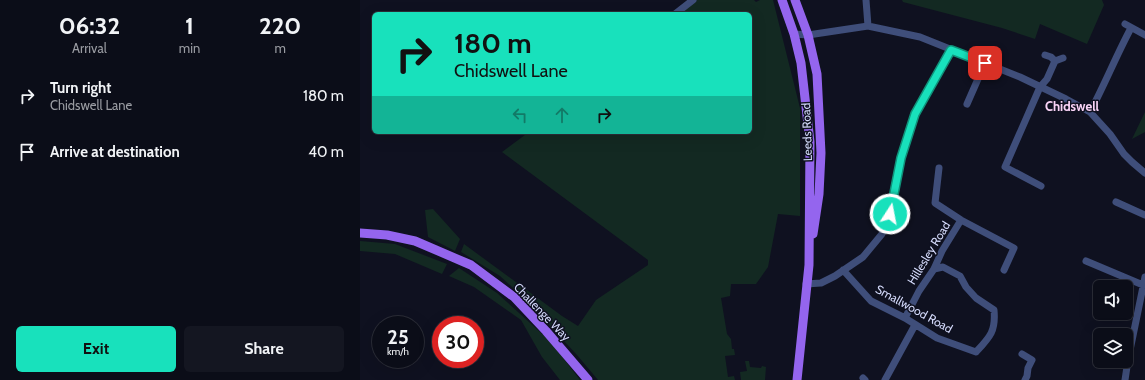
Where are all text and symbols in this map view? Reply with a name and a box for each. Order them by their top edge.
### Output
text: 06:32 [59,11,120,40]
text: 1 [185,11,194,40]
text: 220 [259,11,301,40]
text: 180 m [454,26,532,60]
icon: right [388,28,440,80]
text: Arrival [72,40,107,56]
text: min [179,40,200,56]
text: m [274,40,286,56]
pin [968,46,1002,80]
icon: arrive [974,52,996,74]
text: Chidswell Lane [454,60,568,82]
text: Turn right [50,79,111,97]
icon: right [16,85,38,107]
text: 180 m [303,87,344,105]
text: Chidswell Lane [50,97,132,113]
district label: Chidswell [1045,98,1100,114]
street label: Leeds Road [798,103,815,162]
icon: left [509,104,531,126]
icon: ahead [551,104,573,126]
icon: right [593,104,615,126]
icon: arrive [16,141,38,163]
text: Arrive at destination [50,143,180,161]
text: 40 m [308,143,344,161]
position arrow [869,193,911,235]
street label: Hillesley Road [904,218,953,287]
street label: Challenge Way [511,279,574,344]
map controls [1093,280,1133,368]
button: sound [1093,280,1133,320]
street label: Smallwood Road [873,281,956,336]
speed limit sign: 30 [432,316,484,368]
text: 25 [387,325,409,349]
button: Exit [16,326,176,372]
button: Share [184,326,344,372]
button: layers [1093,328,1133,368]
text: km/h [387,345,409,358]

